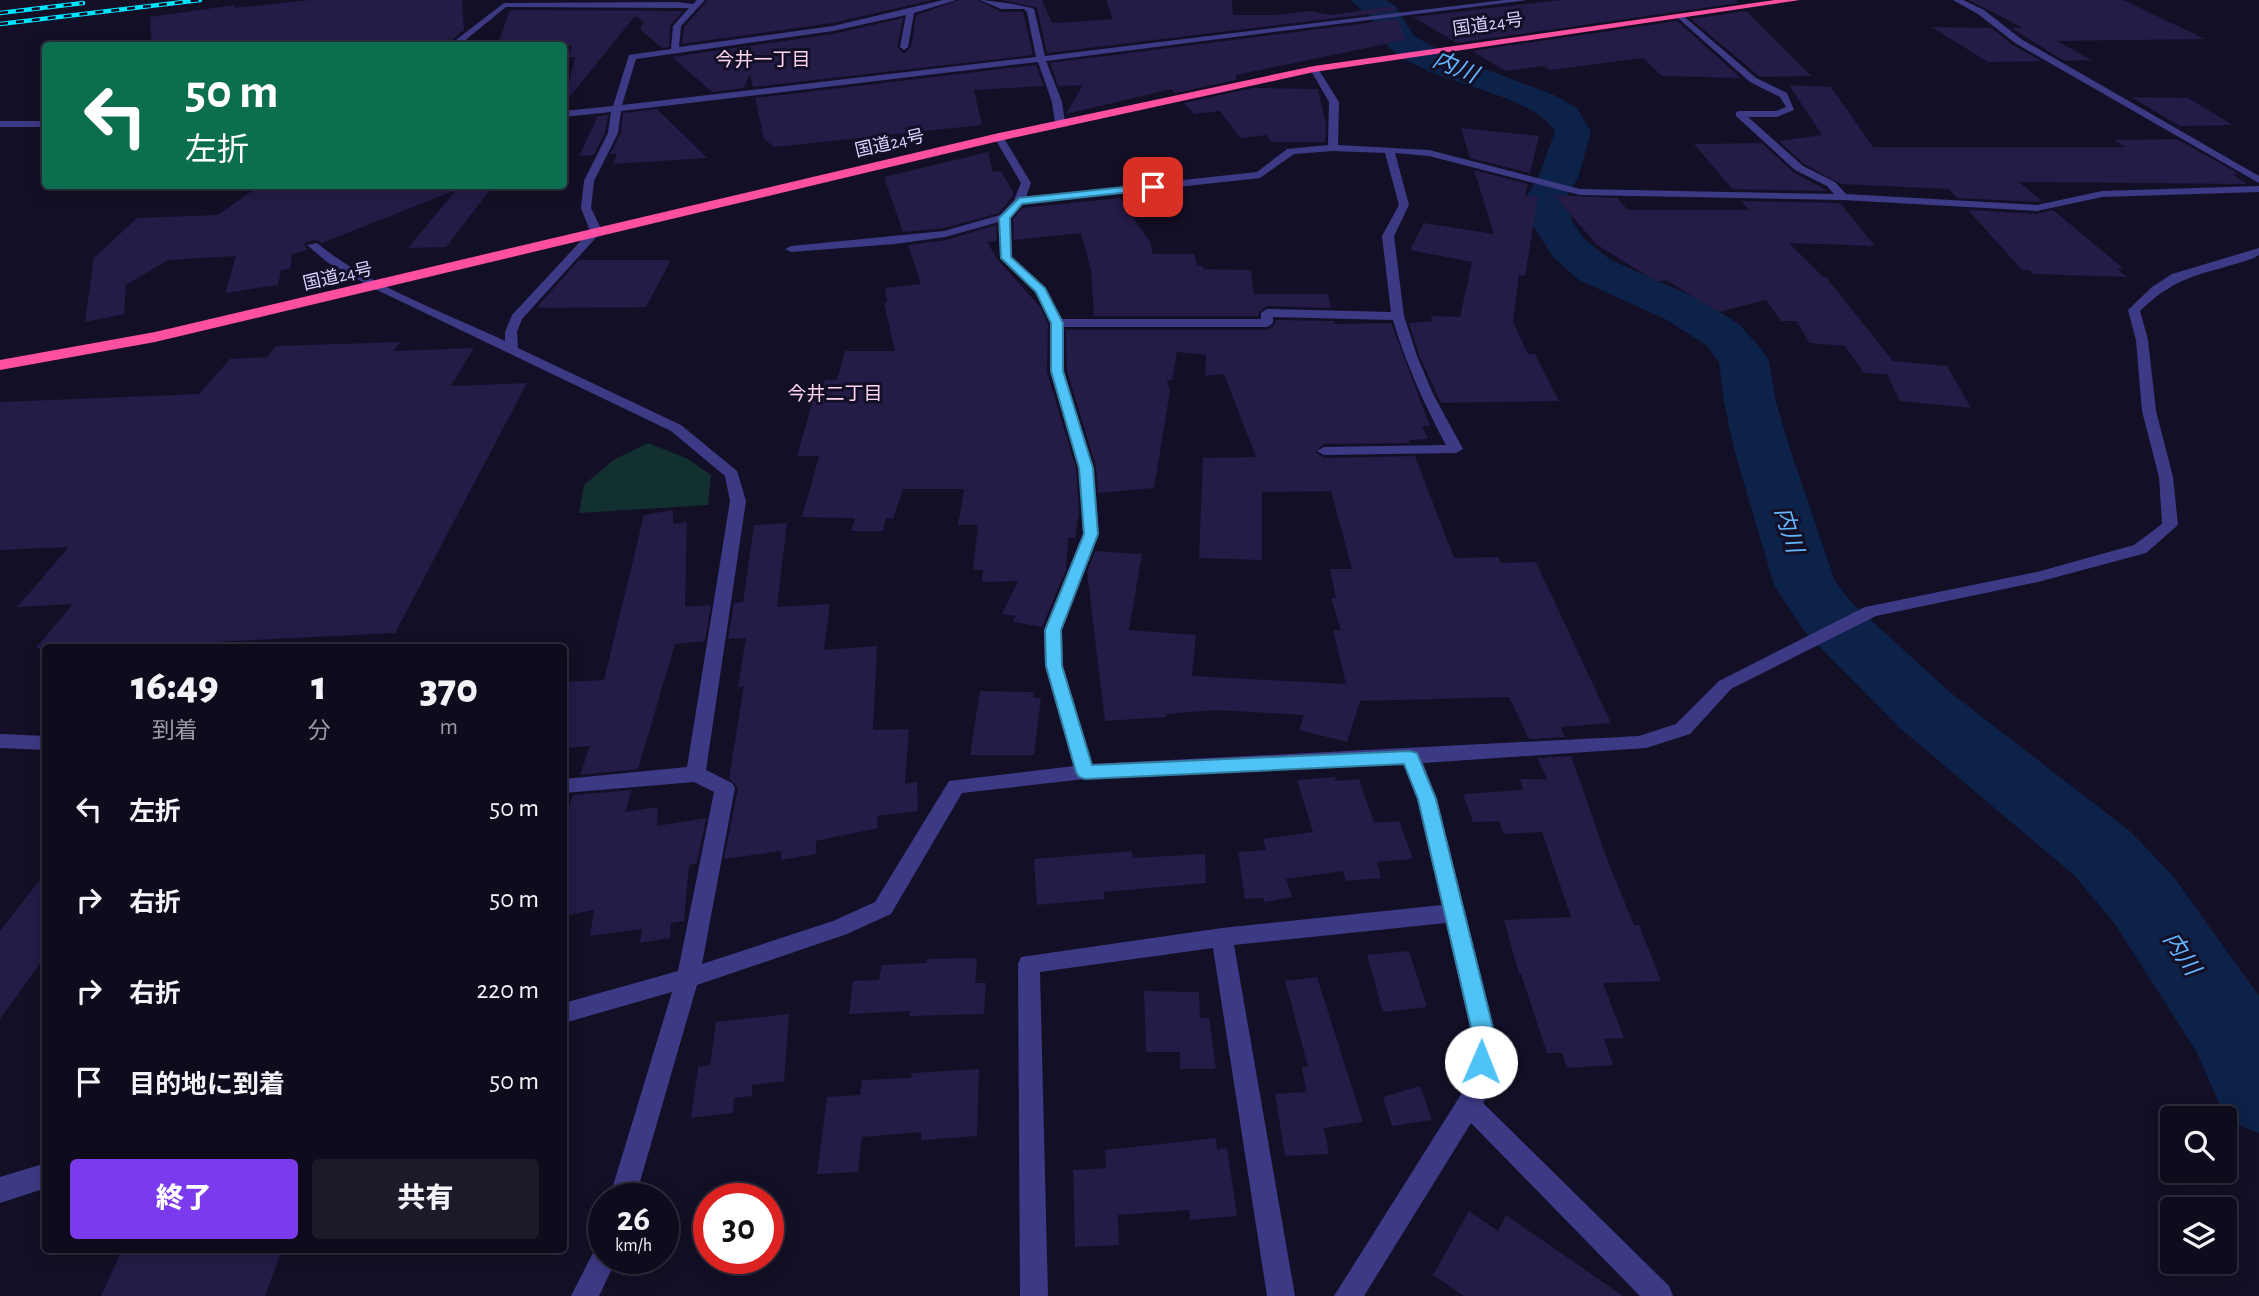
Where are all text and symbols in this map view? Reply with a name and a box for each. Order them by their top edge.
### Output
street label: 国道24号 [1451,9,1524,39]
water label: 内川 [1429,47,1484,89]
district label: 今井一丁目 [715,49,811,70]
text: 50 m [185,68,279,117]
icon: left [70,70,161,161]
street label: 国道24号 [853,125,927,161]
text: 左折 [185,134,249,166]
pin [1123,157,1183,217]
icon: arrive [1134,168,1172,206]
street label: 国道24号 [301,258,375,294]
district label: 今井二丁目 [787,383,883,404]
water label: 内川 [1770,504,1809,558]
text: 16:49 [131,665,219,707]
text: 1 [311,665,327,707]
text: 370 [419,668,478,710]
text: m [440,716,458,739]
text: 到着 [152,720,198,743]
text: 分 [307,720,330,743]
icon: left [70,790,108,828]
text: 50 m [489,795,539,821]
text: 左折 [129,799,181,825]
icon: right [70,881,108,919]
text: 50 m [489,886,539,912]
text: 右折 [129,890,181,916]
water label: 内川 [2159,927,2207,982]
icon: right [70,972,108,1010]
text: 220 m [477,977,539,1003]
text: 右折 [129,981,181,1007]
position arrow [1444,1025,1518,1099]
icon: arrive [70,1063,108,1101]
text: 50 m [489,1068,539,1094]
text: 目的地に到着 [129,1072,285,1098]
map controls [2160,1106,2237,1274]
button: search [2160,1106,2237,1183]
button: 終了 [70,1159,298,1239]
button: 共有 [312,1159,539,1239]
speed limit sign: 30 [693,1183,784,1274]
button: layers [2160,1197,2237,1274]
text: 26 [617,1202,650,1237]
text: km/h [615,1237,652,1255]

